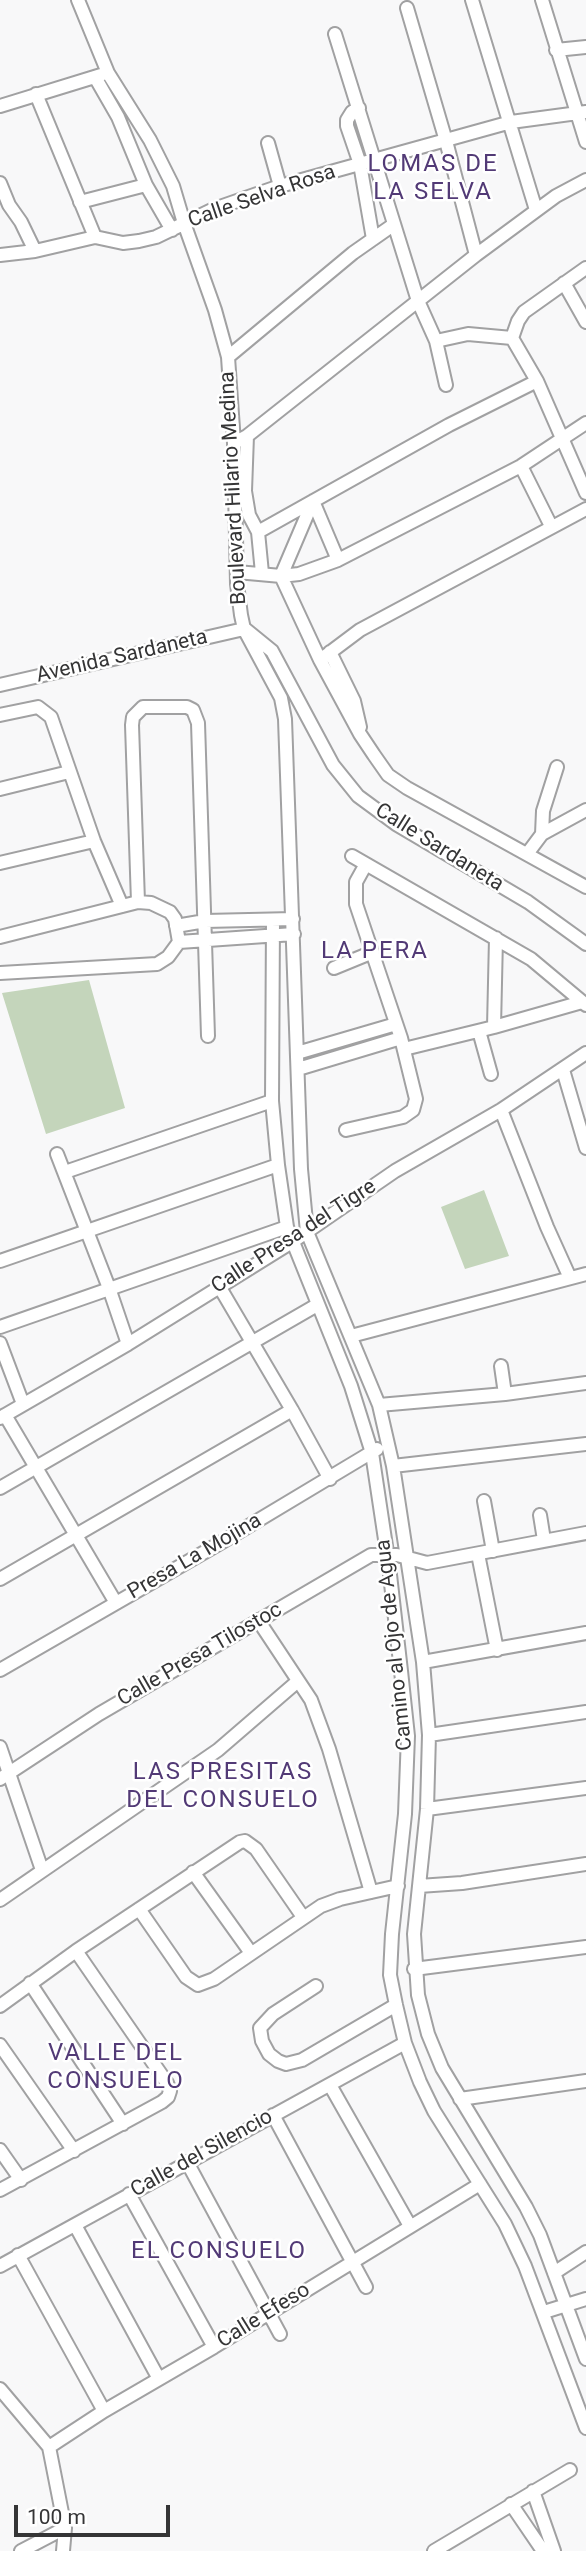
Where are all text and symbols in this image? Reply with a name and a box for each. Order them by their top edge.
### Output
district label: LOMAS DE LA SELVA [368,151,498,207]
street label: Calle Selva Rosa [185,160,339,234]
street label: Boulevard Hilario Medina [215,371,253,605]
street label: Avenida Sardaneta [34,625,210,689]
street label: Calle Sardaneta [370,798,508,898]
district label: LA PERA [322,938,428,966]
street label: Calle Presa del Tigre [207,1174,381,1300]
street label: Presa La Mojina [124,1509,266,1605]
street label: Camino al Ojo de Agua [371,1538,419,1752]
street label: Calle Presa Tilostoc [113,1598,287,1712]
district label: LAS PRESITAS DEL CONSUELO [128,1759,318,1815]
district label: VALLE DEL CONSUELO [48,2040,184,2096]
street label: Calle del Silencio [127,2105,277,2203]
district label: EL CONSUELO [132,2238,306,2266]
street label: Calle Efeso [213,2278,315,2354]
scale bar [18,2492,173,2536]
text: 100 m [27,2505,86,2529]

